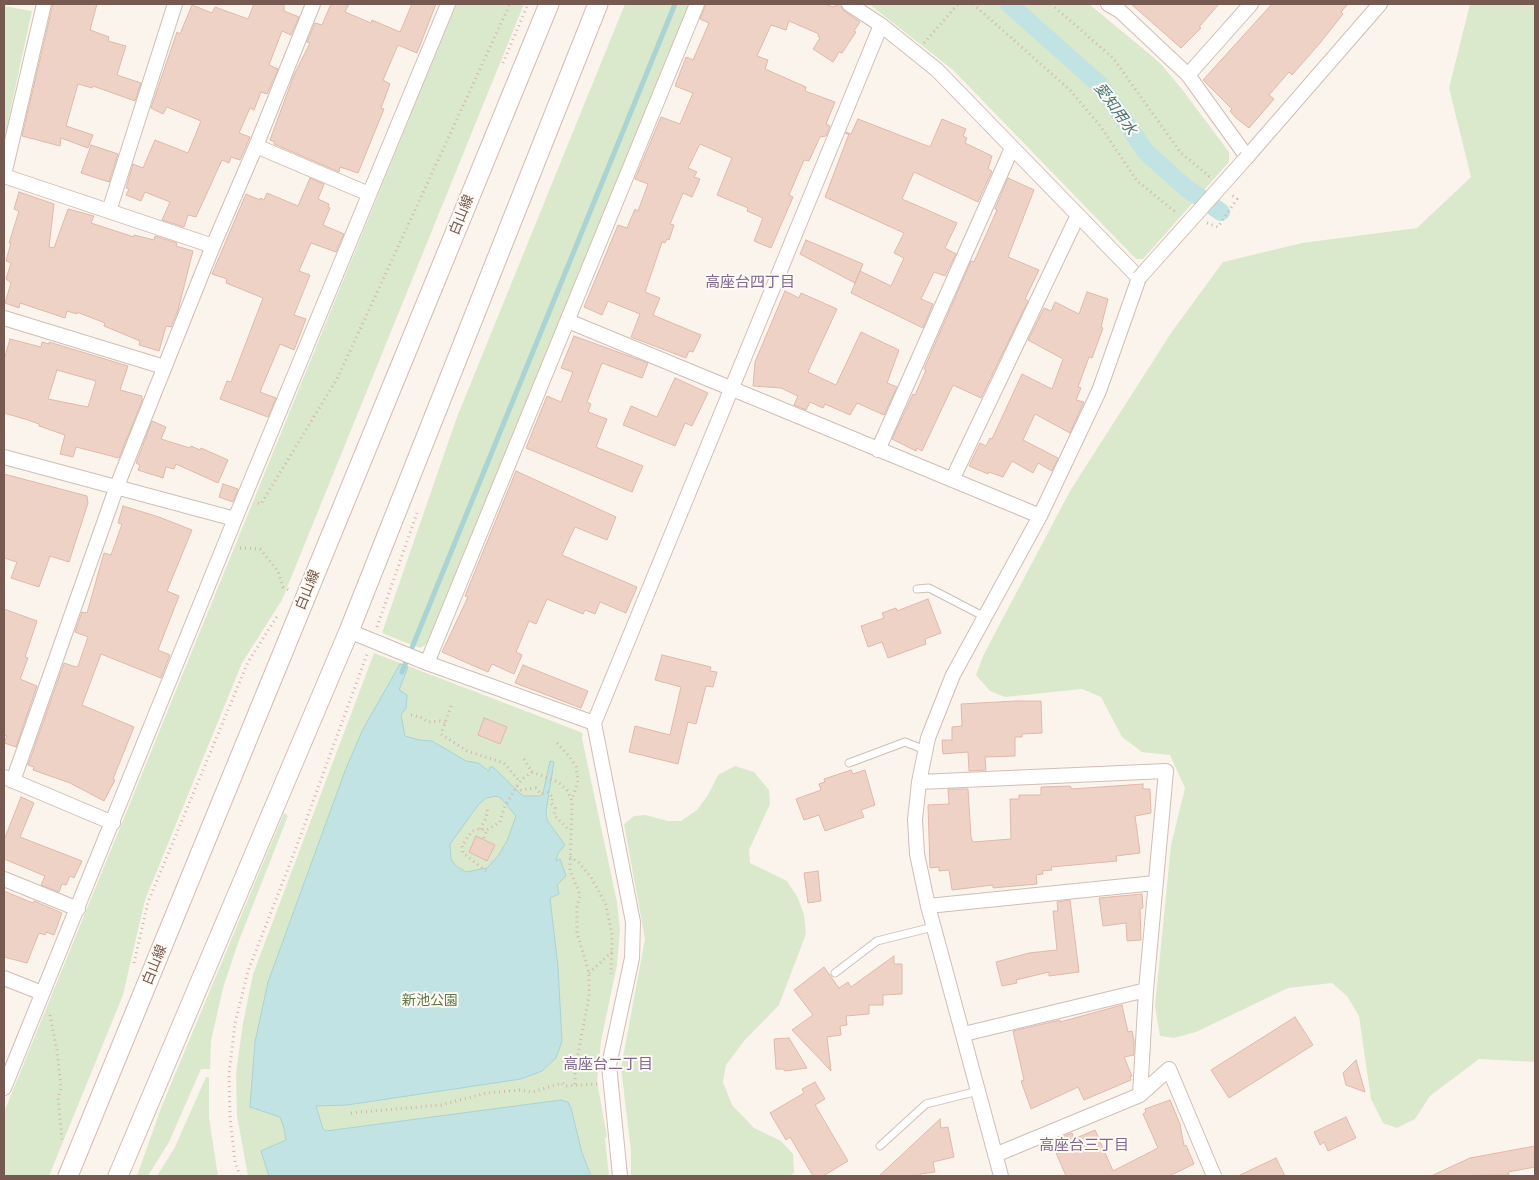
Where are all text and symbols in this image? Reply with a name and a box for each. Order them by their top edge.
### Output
water label: 愛知用水 [1090,79,1140,139]
street label: 白山線 [446,192,478,238]
district label: 高座台四丁目 [705,274,795,292]
street label: 白山線 [292,567,324,613]
street label: 白山線 [139,942,171,988]
park label: 新池公園 [402,993,458,1009]
district label: 高座台二丁目 [563,1056,653,1074]
district label: 高座台三丁目 [1039,1137,1129,1155]

